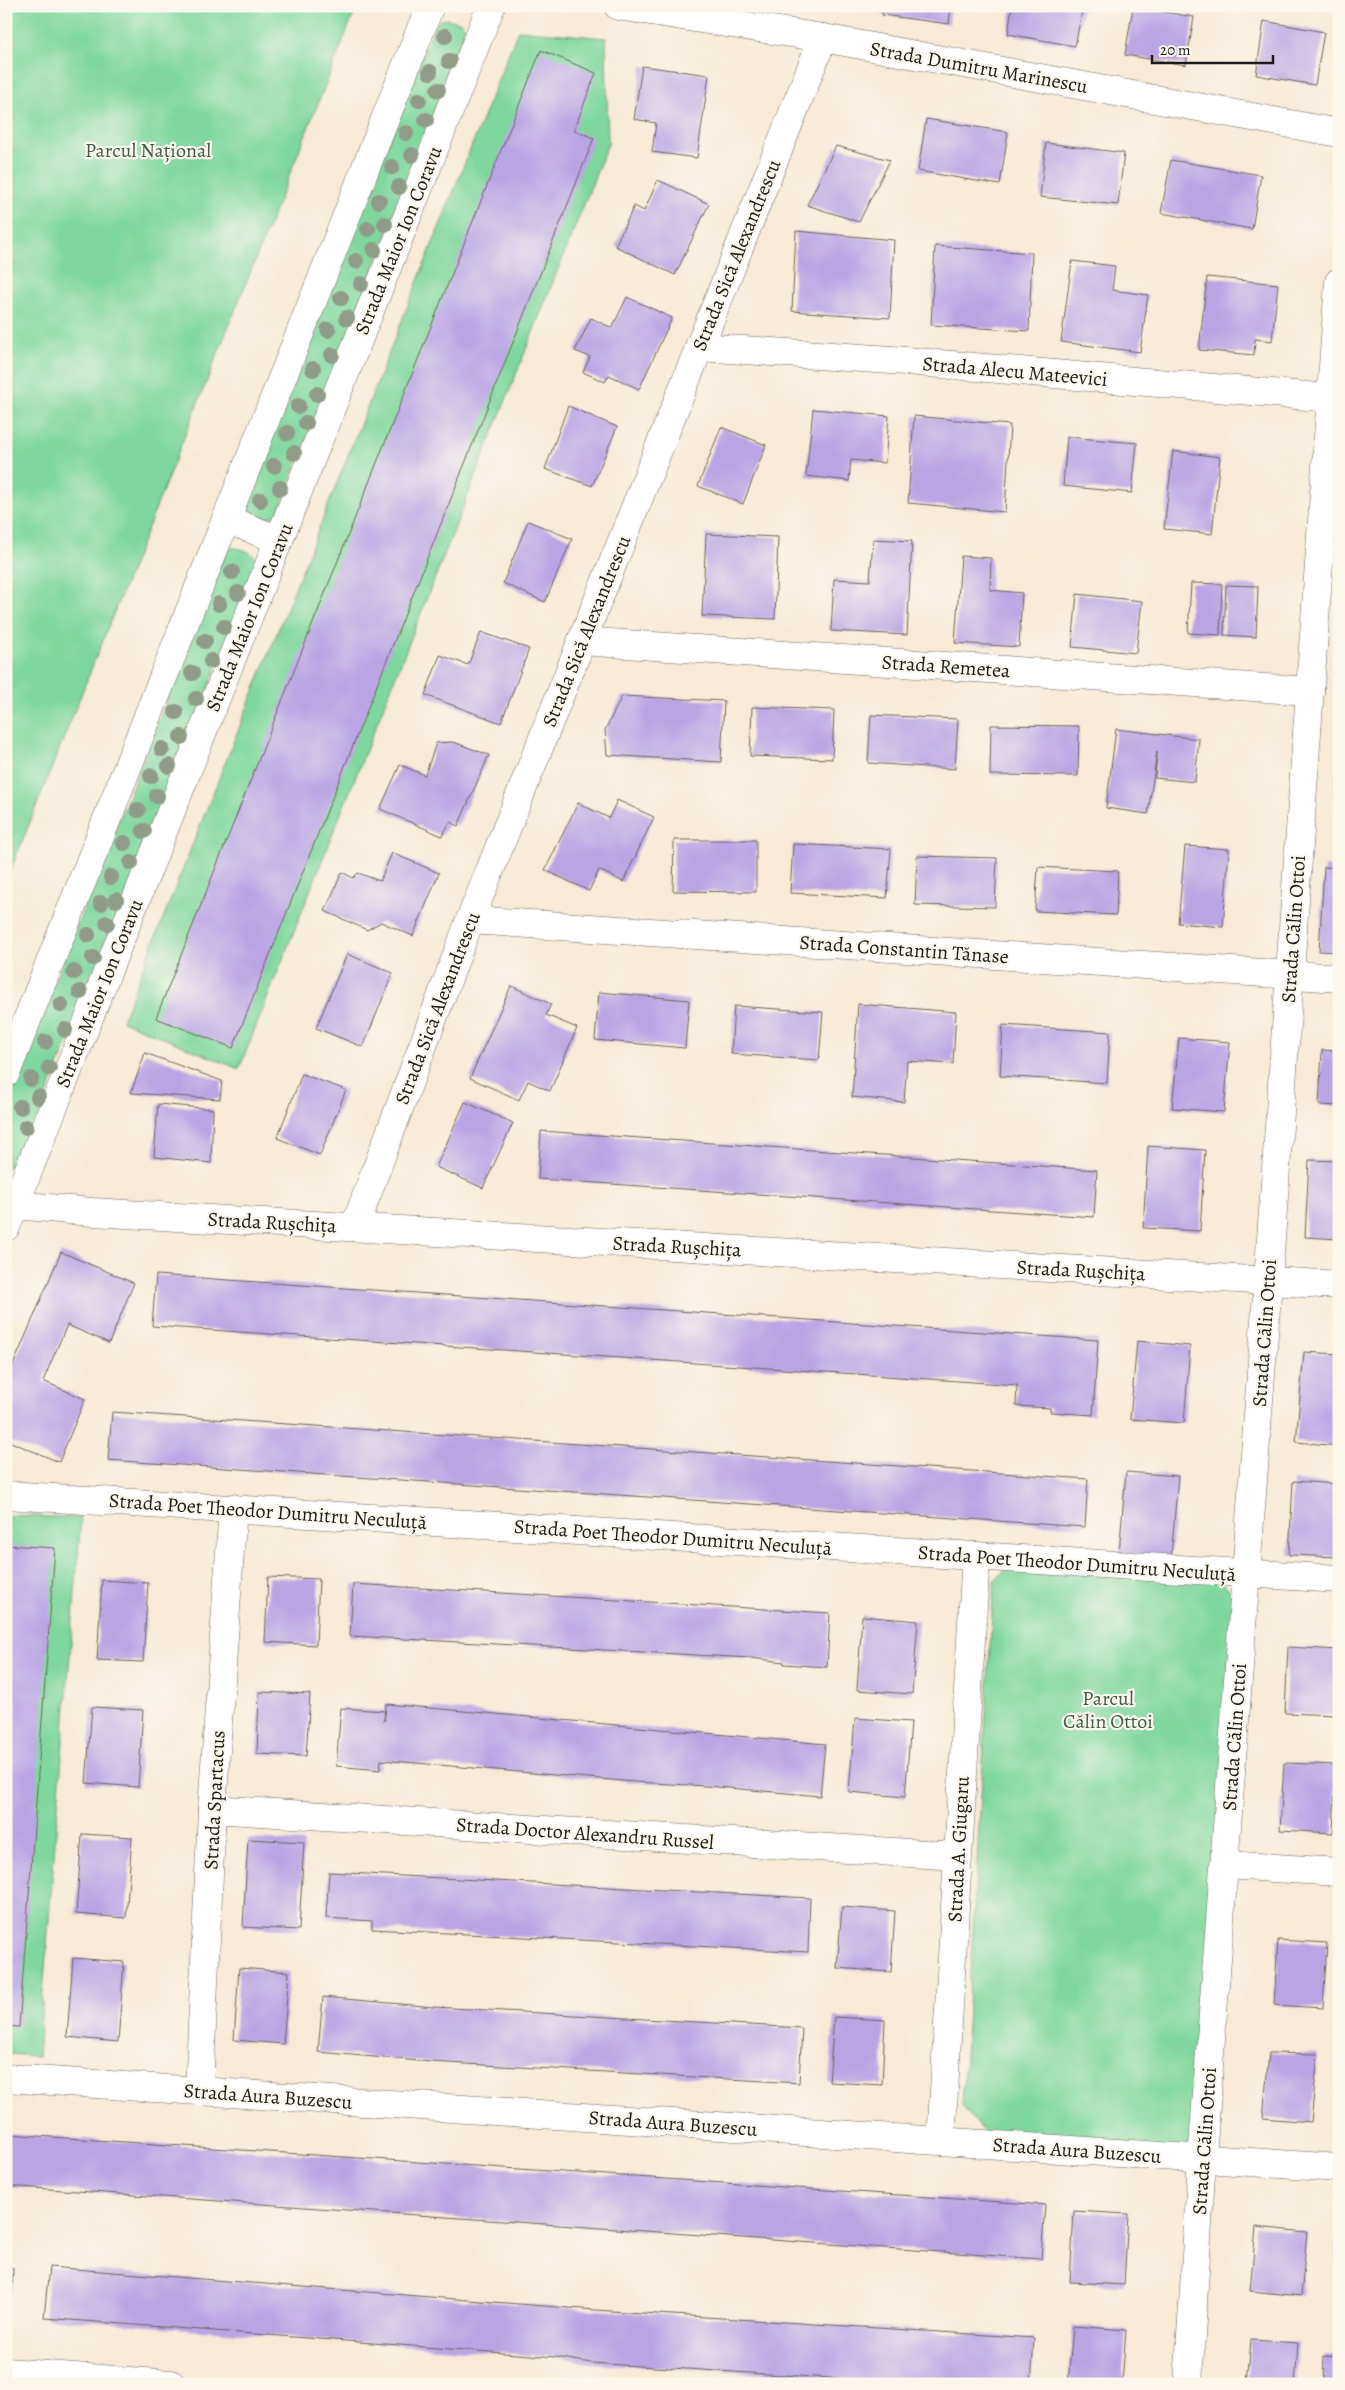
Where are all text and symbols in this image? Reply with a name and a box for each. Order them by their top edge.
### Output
scale bar [1152,32,1274,64]
street label: Strada Dumitru Marinescu [868,35,1090,100]
text: 20 m [1160,40,1191,60]
park label: Parcul Național [85,137,211,164]
street label: Strada Maior Ion Coravu [348,142,449,339]
street label: Strada Sică Alexandrescu [686,155,787,355]
street label: Strada Alecu Mateevici [921,350,1109,393]
street label: Strada Maior Ion Coravu [199,519,300,716]
street label: Strada Sică Alexandrescu [536,531,637,731]
street label: Strada Remetea [881,649,1012,685]
street label: Strada Călin Ottoi [1275,854,1312,1004]
street label: Strada Maior Ion Coravu [49,895,150,1092]
street label: Strada Sică Alexandrescu [388,908,487,1108]
street label: Strada Constantin Tănase [798,929,1010,970]
street label: Strada Rușchița [207,1206,338,1239]
street label: Strada Rușchița [612,1230,743,1263]
street label: Strada Rușchița [1016,1254,1147,1287]
street label: Strada Călin Ottoi [1246,1258,1283,1408]
street label: Strada Poet Theodor Dumitru Neculuță [108,1487,429,1536]
street label: Strada Poet Theodor Dumitru Neculuță [513,1513,834,1562]
street label: Strada Poet Theodor Dumitru Neculuță [917,1539,1238,1588]
street label: Strada Călin Ottoi [1216,1662,1253,1812]
park label: Parcul Călin Ottoi [1063,1685,1153,1735]
street label: Strada Spartacus [197,1730,232,1870]
street label: Strada A. Giugaru [941,1775,976,1923]
street label: Strada Doctor Alexandru Russel [455,1811,715,1856]
street label: Strada Călin Ottoi [1186,2066,1223,2216]
street label: Strada Aura Buzescu [183,2077,353,2116]
street label: Strada Aura Buzescu [588,2104,758,2143]
street label: Strada Aura Buzescu [992,2131,1162,2170]

